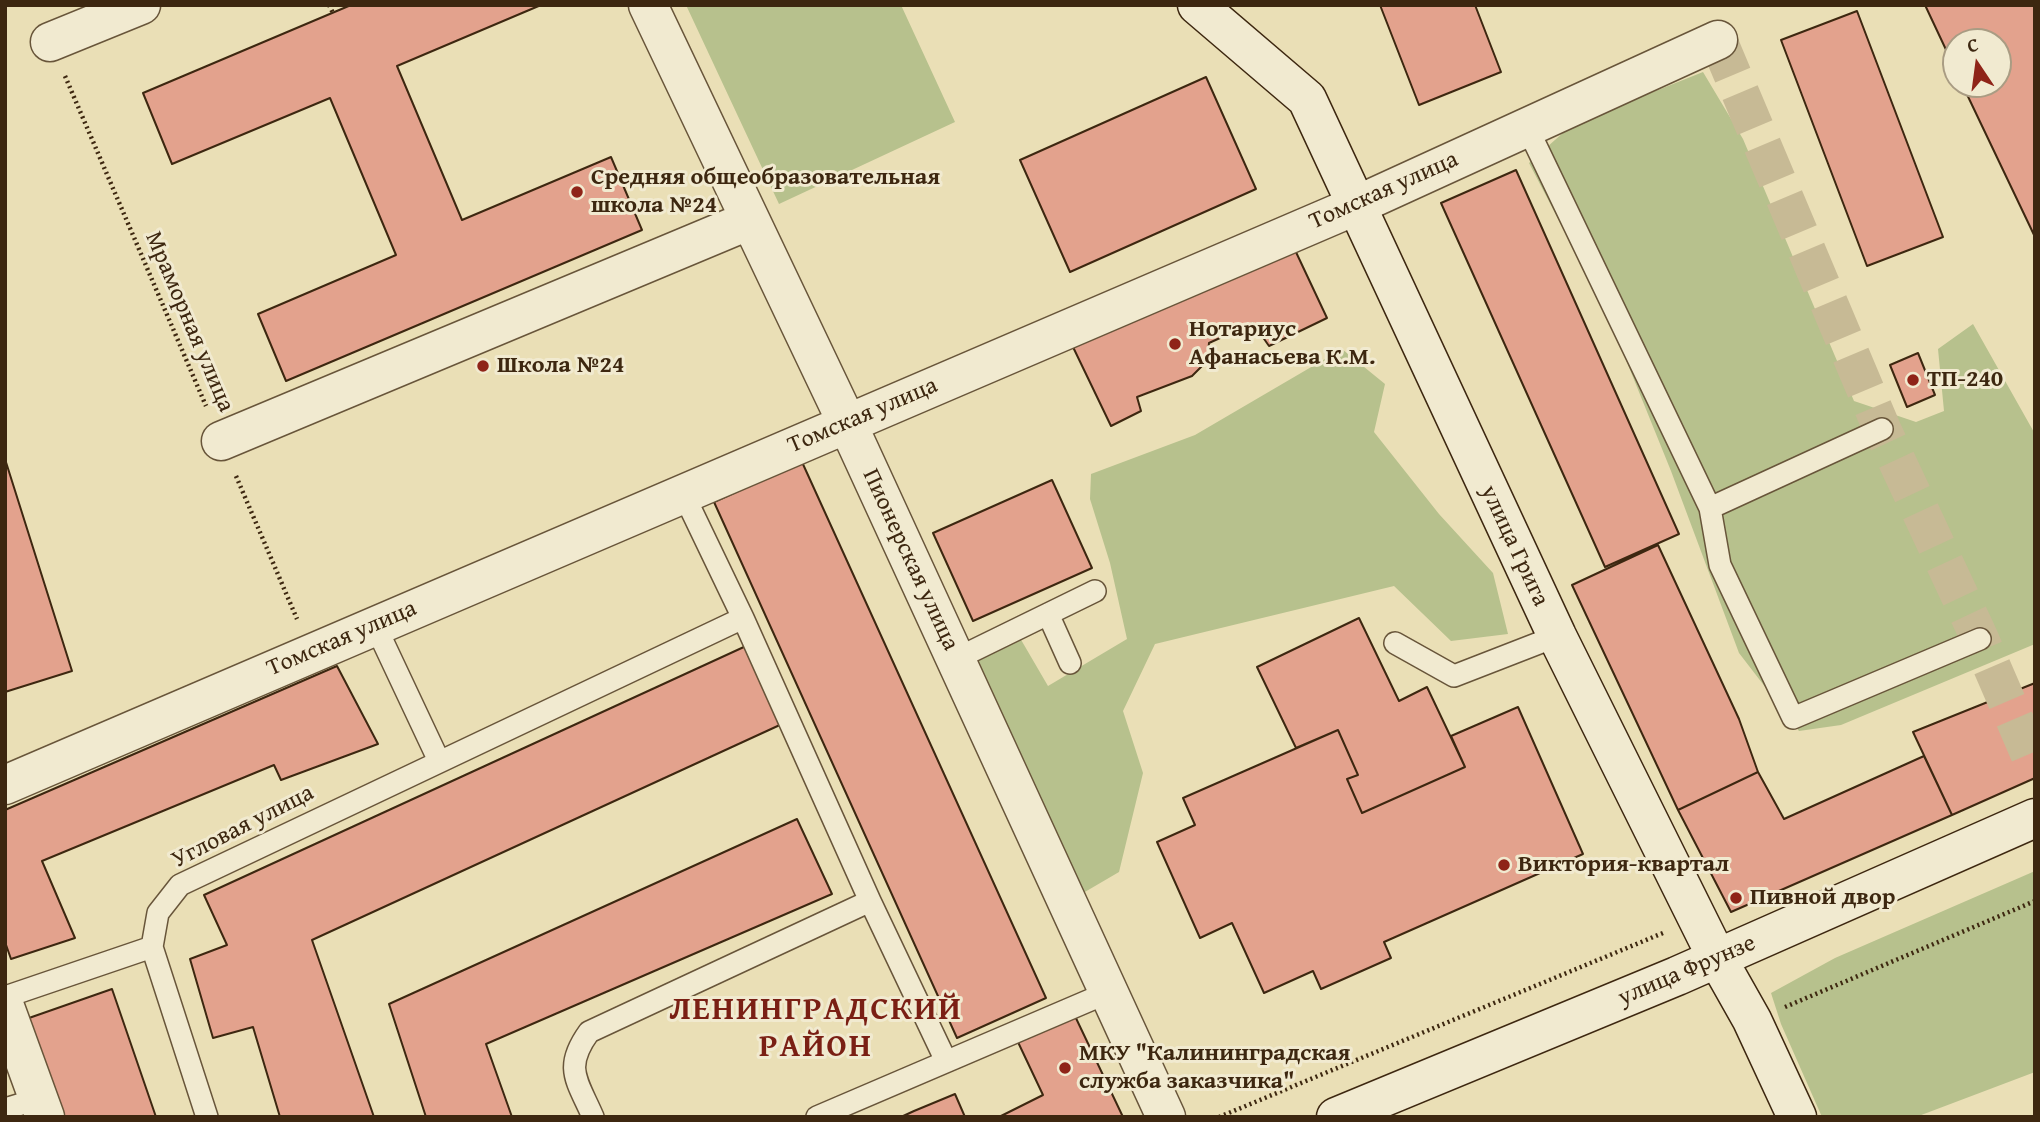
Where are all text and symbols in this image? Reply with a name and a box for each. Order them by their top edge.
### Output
north arrow [1942,28,2012,98]
text: С [1964,30,1981,59]
street label: Томская улица [1305,145,1463,237]
place label: Средняя общеобразовательная школа №24 [591,164,940,220]
marker: Средняя общеобразовательная школа №24 [569,184,585,200]
street label: Мраморная улица [138,227,240,417]
place label: Нотариус Афанасьева К.М. [1189,316,1376,372]
marker: Нотариус Афанасьева К.М. [1167,336,1183,352]
place label: Школа №24 [497,352,624,380]
marker: Школа №24 [475,358,491,374]
place label: ТП-240 [1927,366,2003,394]
street label: Томская улица [784,372,942,460]
marker: ТП-240 [1905,372,1921,388]
street label: Пионерская улица [855,465,965,655]
street label: улица Грига [1473,481,1555,611]
street label: Томская улица [263,595,421,683]
street label: Угловая улица [167,779,319,875]
place label: Виктория-квартал [1518,851,1729,879]
marker: Виктория-квартал [1496,857,1512,873]
place label: Пивной двор [1750,884,1895,912]
marker: Пивной двор [1728,890,1744,906]
street label: улица Фрунзе [1614,929,1760,1013]
district label: ЛЕНИНГРАДСКИЙ РАЙОН [671,992,961,1067]
place label: МКУ "Калининградская служба заказчика" [1079,1040,1350,1096]
marker: МКУ "Калининградская служба заказчика" [1057,1060,1073,1076]

